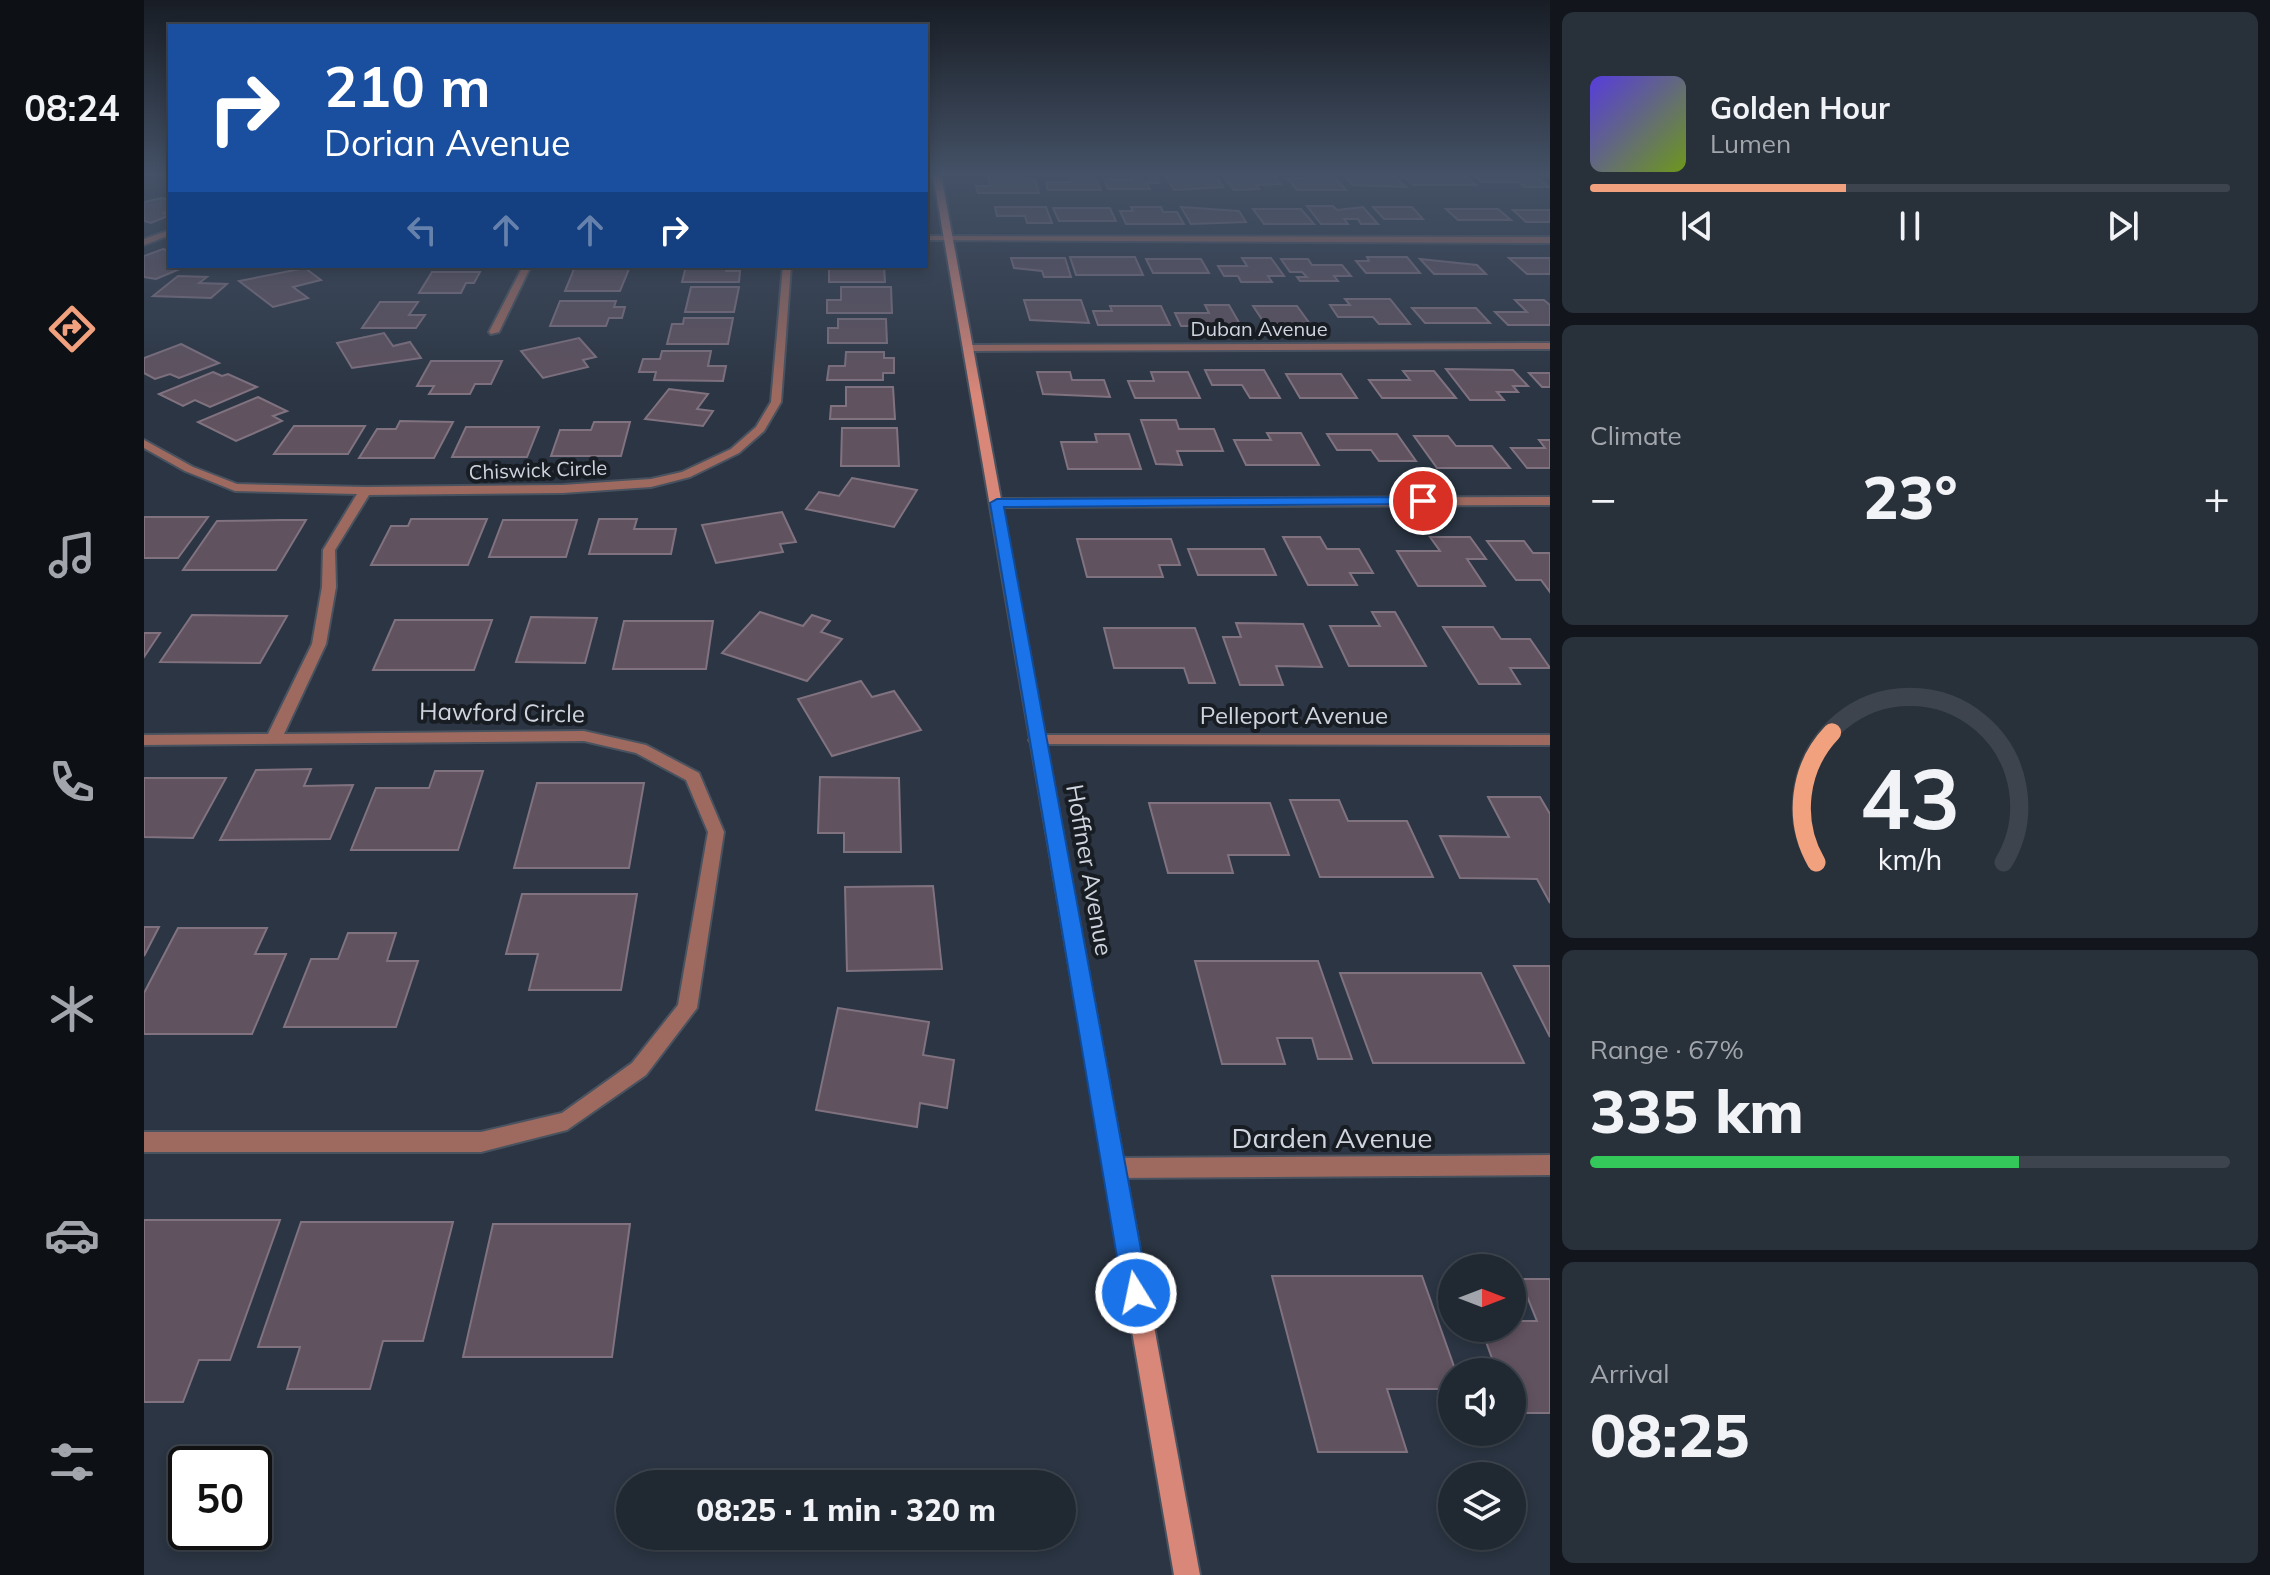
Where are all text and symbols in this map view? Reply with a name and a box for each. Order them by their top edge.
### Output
text: 210 m [324,51,491,121]
icon: right [192,56,296,160]
text: 08:24 [24,85,120,130]
text: Golden Hour [1710,89,1890,127]
text: Dorian Avenue [324,120,571,165]
text: Lumen [1710,127,1791,160]
icon: previous [1675,204,1719,248]
icon: pause [1888,204,1932,248]
icon: next [2101,204,2145,248]
icon: left [400,208,444,252]
icon: ahead [484,208,528,252]
icon: ahead [568,208,612,252]
icon: right [652,208,696,252]
icon: directions [44,301,100,357]
street label: Duban Avenue [1190,316,1328,341]
text: Climate [1590,419,1682,452]
street label: Chiswick Circle [468,455,608,484]
text: 23° [1862,459,1958,534]
pin [1389,467,1457,535]
text: − [1590,470,1616,525]
text: + [2204,470,2230,525]
icon: arrive [1401,479,1445,523]
icon: music [44,527,100,583]
street label: Hawford Circle [419,696,585,728]
street label: Pelleport Avenue [1200,700,1388,730]
text: 43 [1860,745,1960,850]
icon: phone [44,754,100,810]
street label: Hoffner Avenue [1060,782,1120,958]
text: km/h [1878,842,1942,878]
icon: climate [44,981,100,1037]
text: Range · 67% [1590,1033,1744,1066]
text: 335 km [1590,1073,1804,1148]
street label: Darden Avenue [1232,1120,1432,1155]
icon: car [44,1207,100,1263]
position arrow [1094,1251,1178,1335]
north arrow [1438,1254,1526,1342]
map controls [1438,1254,1526,1550]
text: Arrival [1590,1357,1670,1390]
button: sound [1438,1358,1526,1446]
text: 08:25 [1590,1397,1750,1472]
icon: filters [44,1434,100,1490]
speed limit sign: 50 [168,1446,272,1550]
button: layers [1438,1462,1526,1550]
text: 08:25 · 1 min · 320 m [696,1491,996,1529]

